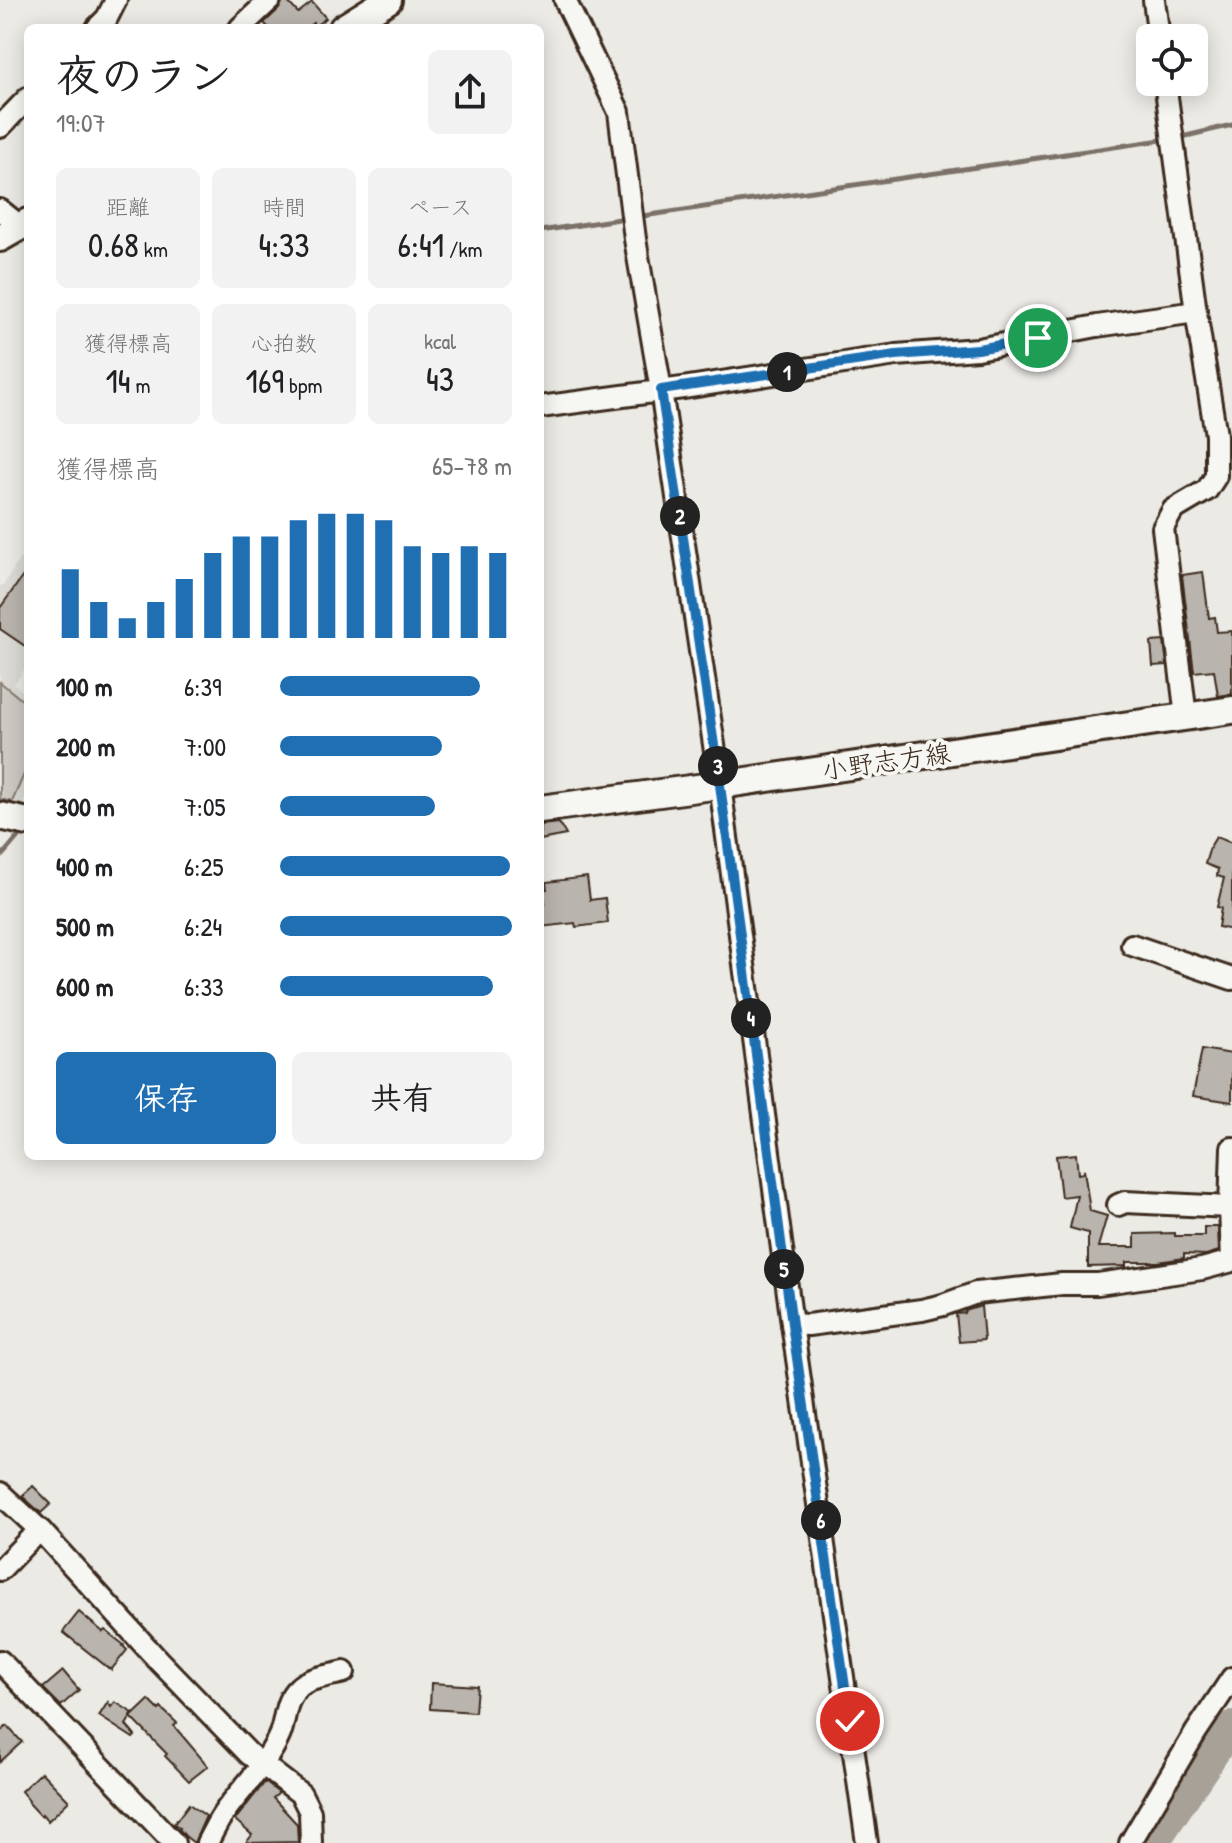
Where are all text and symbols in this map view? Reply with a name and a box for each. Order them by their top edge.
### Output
map controls [1136,24,1208,96]
button: locate [1136,24,1208,96]
text: 夜のラン [56,45,232,105]
button: share [428,50,512,134]
text: 19:07 [56,105,106,140]
text: 距離 [106,192,150,222]
text: 時間 [262,192,306,222]
text: ペース [408,192,472,222]
text: 0.68 [88,222,139,268]
text: 4:33 [258,222,310,268]
text: 6:41 [397,222,444,268]
text: km [139,234,168,264]
text: /km [444,234,483,264]
pin [1004,304,1072,372]
icon: arrive [1016,316,1060,360]
text: kcal [424,326,456,356]
text: 獲得標高 [84,328,172,358]
text: 心拍数 [251,328,317,358]
pin: 1 [767,352,807,392]
text: 43 [426,356,454,402]
text: 1 [783,357,791,387]
text: 14 [105,358,131,404]
text: 169 [246,358,284,404]
text: m [131,370,151,400]
text: bpm [284,370,322,400]
text: 65–78 m [432,448,512,483]
text: 獲得標高 [56,451,160,486]
pin: 2 [660,496,700,536]
text: 2 [675,501,685,531]
text: 100 m [56,669,112,704]
text: 6:39 [184,669,222,704]
text: 200 m [56,729,115,764]
text: 7:00 [184,729,226,764]
street label: 小野志方線 [819,735,953,787]
pin: 3 [698,746,738,786]
text: 3 [713,751,723,781]
text: 300 m [56,789,115,824]
text: 7:05 [184,789,226,824]
text: 400 m [56,849,113,884]
text: 6:25 [184,849,224,884]
text: 500 m [56,909,114,944]
text: 6:24 [184,909,222,944]
text: 600 m [56,969,113,1004]
text: 6:33 [184,969,224,1004]
pin: 4 [731,998,771,1038]
text: 4 [747,1003,755,1033]
button: 保存 [56,1052,276,1144]
button: 共有 [292,1052,512,1144]
pin: 5 [764,1249,804,1289]
text: 5 [779,1254,789,1284]
pin: 6 [801,1500,841,1540]
text: 6 [817,1505,825,1535]
pin [816,1687,884,1755]
icon: check [828,1699,872,1743]

